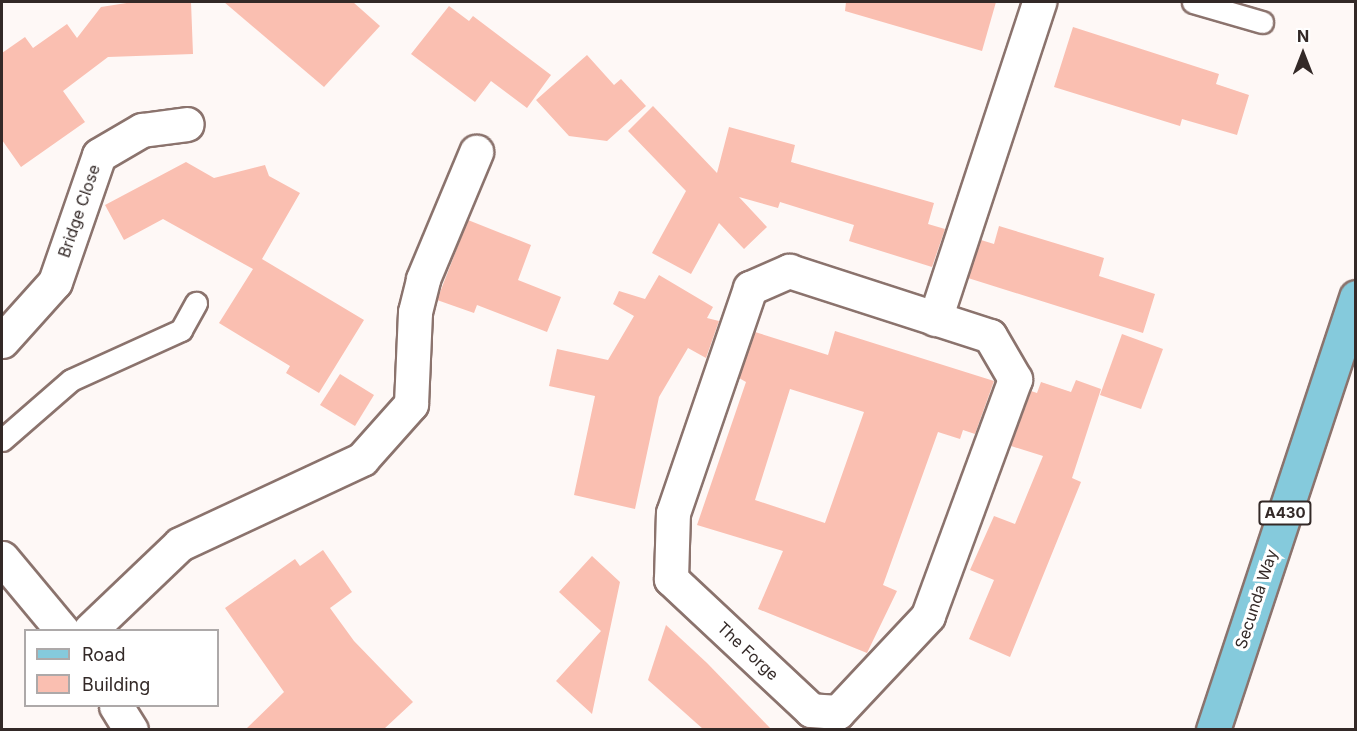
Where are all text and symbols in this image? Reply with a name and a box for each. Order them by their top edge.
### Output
north arrow [1273,24,1333,84]
text: N [1297,26,1309,46]
street label: Bridge Close [54,162,104,260]
road number: A430 [1258,501,1312,525]
street label: Secunda Way [1231,547,1281,651]
street label: The Forge [713,618,783,684]
legend [24,629,219,707]
text: Road [82,644,125,665]
text: Building [82,674,150,695]

